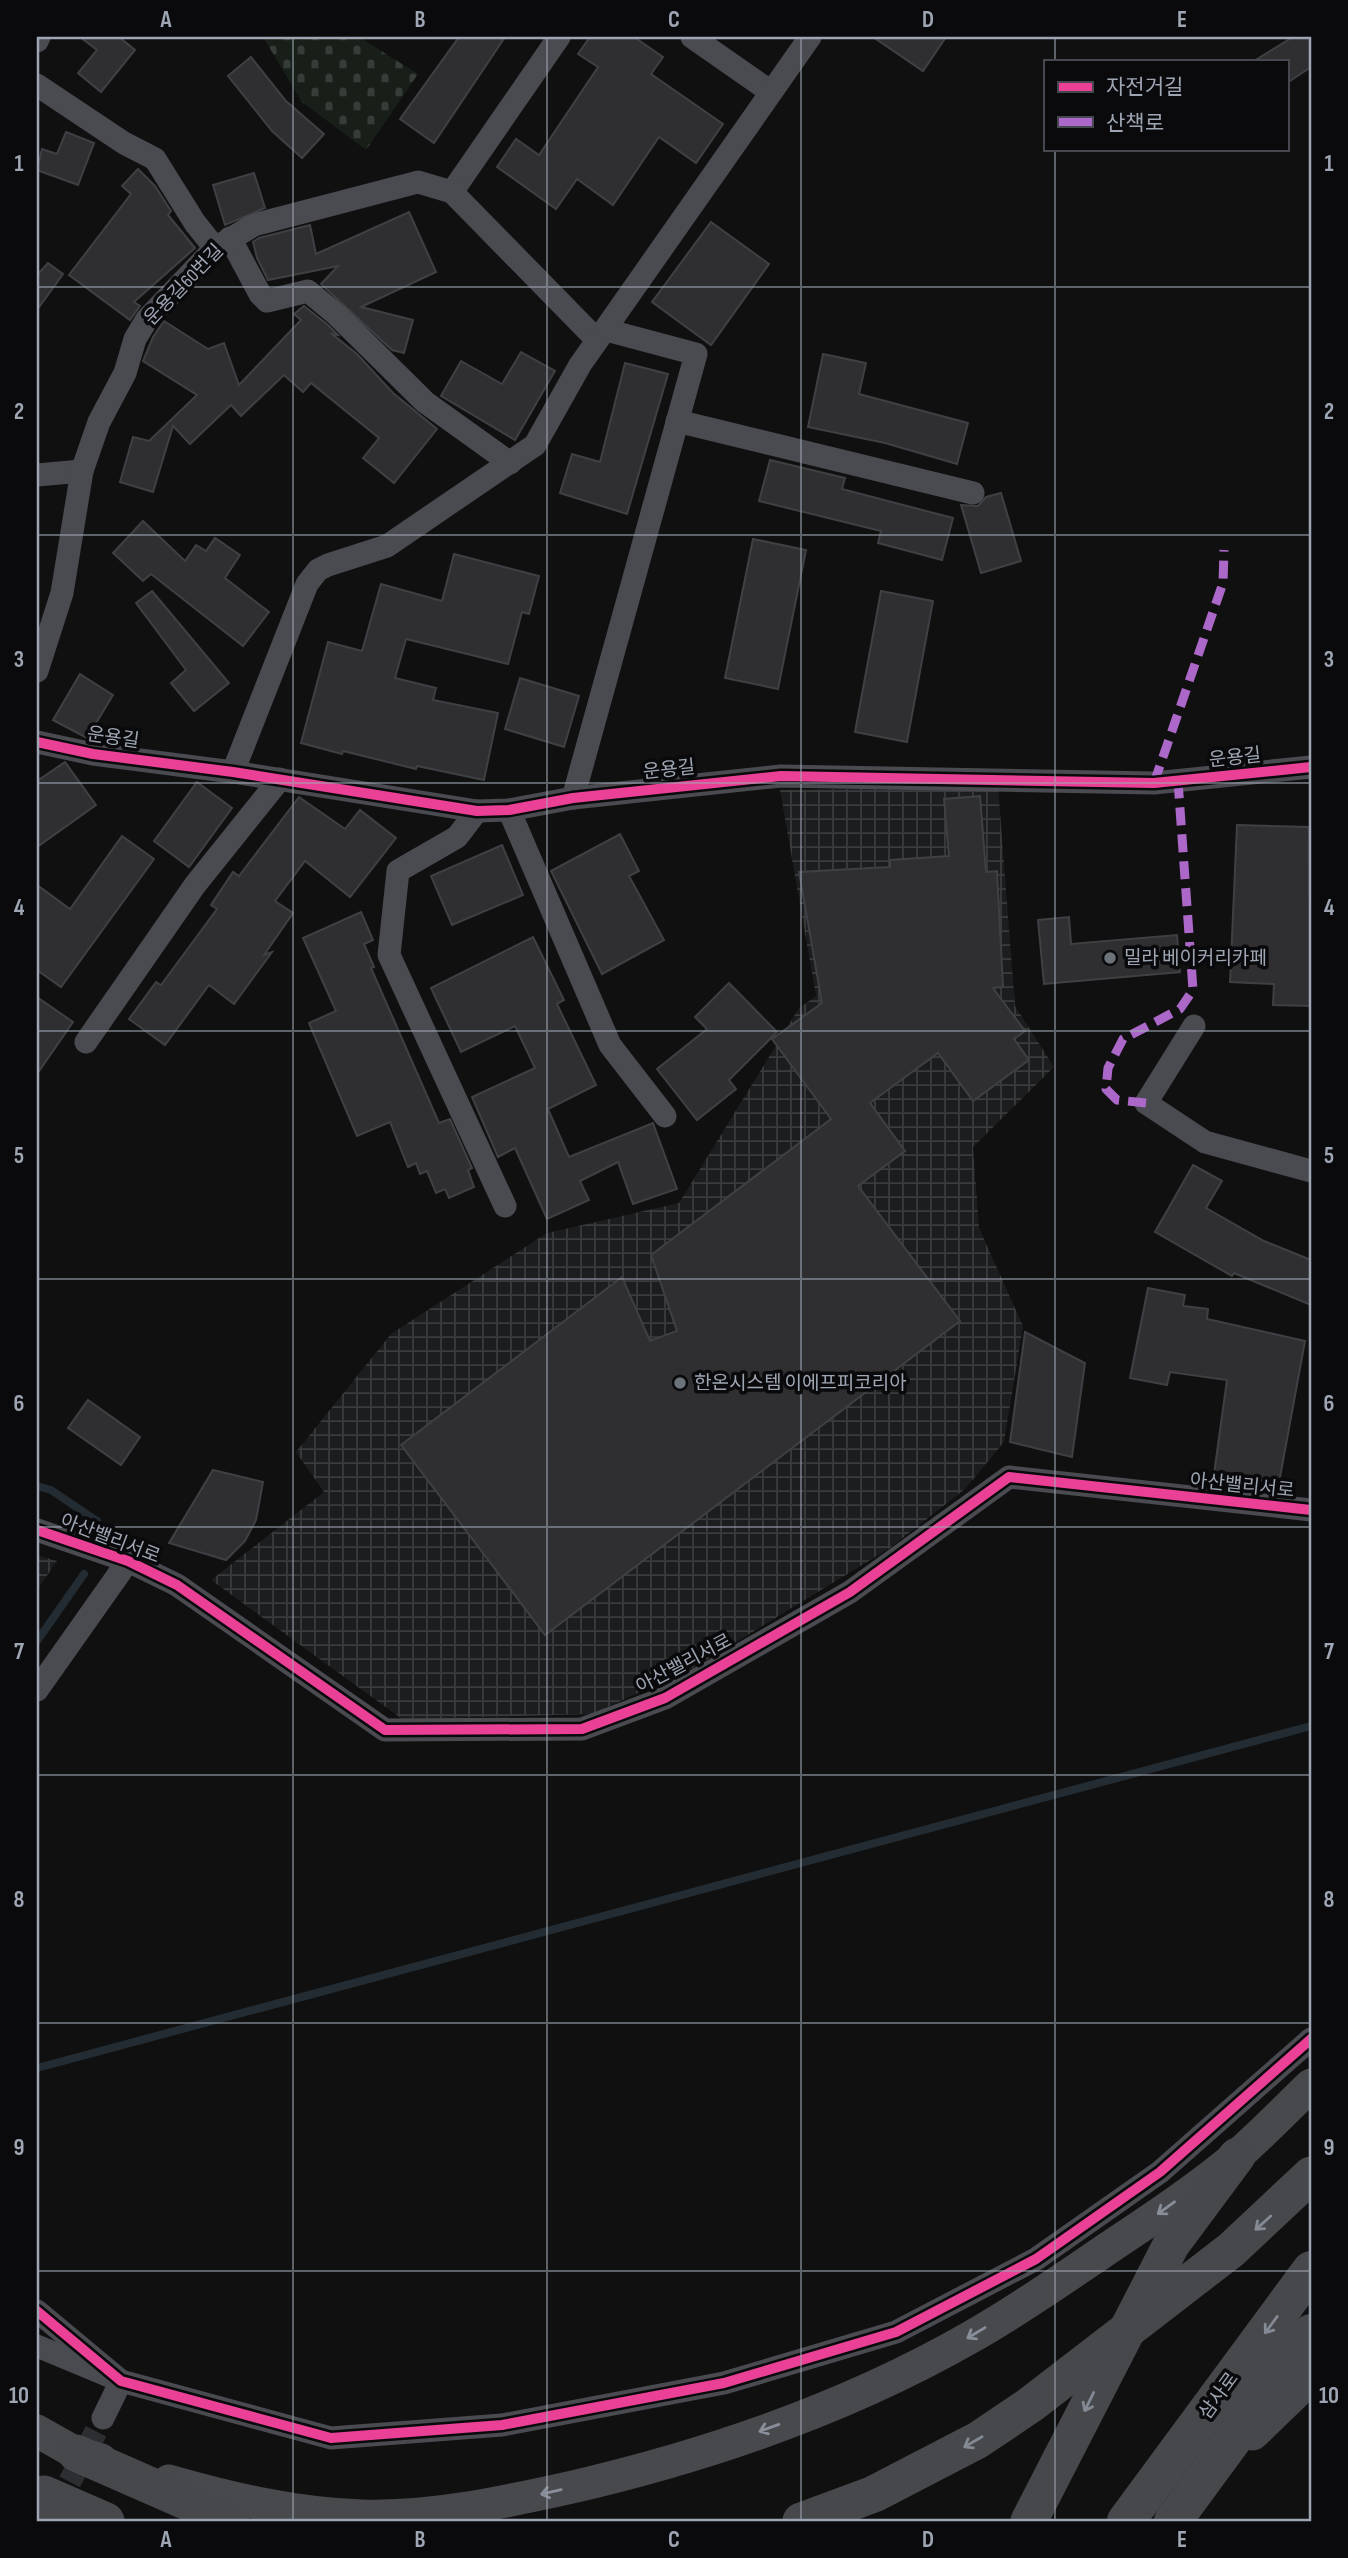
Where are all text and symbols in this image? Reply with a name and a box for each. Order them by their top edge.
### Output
text: A [160,6,173,34]
text: B [415,6,426,34]
text: C [668,6,680,34]
text: D [922,6,934,34]
text: E [1177,6,1187,34]
legend [1044,60,1288,150]
text: 자전거길 [1106,75,1183,100]
text: 산책로 [1106,111,1164,136]
text: 1 [14,150,24,178]
text: 1 [1324,150,1334,178]
street label: 운용길60번길 [140,240,228,330]
text: 2 [14,398,24,426]
text: 2 [1324,398,1334,426]
text: 3 [14,646,24,674]
text: 3 [1324,646,1334,674]
street label: 운용길 [85,723,141,753]
street label: 운용길 [1208,744,1262,772]
street label: 운용길 [642,756,696,784]
text: 4 [14,894,25,922]
text: 4 [1324,894,1335,922]
place label: 밀라 베이커리카페 [1124,947,1267,970]
marker: 밀라 베이커리카페 [1102,950,1118,966]
text: 5 [14,1142,24,1170]
text: 5 [1324,1142,1334,1170]
place label: 한온시스템 이에프피코리아 [694,1372,907,1395]
marker: 한온시스템 이에프피코리아 [672,1375,688,1391]
text: 6 [14,1390,24,1418]
text: 6 [1324,1390,1334,1418]
street label: 아산밸리서로 [1189,1469,1295,1503]
street label: 아산밸리서로 [57,1509,163,1569]
street label: 아산밸리서로 [632,1629,736,1699]
text: 7 [14,1638,24,1666]
text: 7 [1324,1638,1334,1666]
text: 8 [14,1886,25,1914]
text: 8 [1324,1886,1335,1914]
text: 9 [14,2134,24,2162]
text: 9 [1324,2134,1334,2162]
one-way arrow [1157,2201,1176,2215]
one-way arrow [1254,2215,1272,2231]
one-way arrow [1264,2315,1278,2334]
one-way arrow [967,2327,987,2341]
street label: 삼사로 [1194,2368,1244,2424]
text: 10 [9,2382,29,2410]
text: 10 [1319,2382,1339,2410]
one-way arrow [1081,2391,1095,2412]
one-way arrow [759,2423,781,2435]
one-way arrow [964,2435,984,2449]
one-way arrow [540,2485,563,2499]
text: A [160,2526,173,2554]
text: B [415,2526,426,2554]
text: C [668,2526,680,2554]
text: D [922,2526,934,2554]
text: E [1177,2526,1187,2554]

